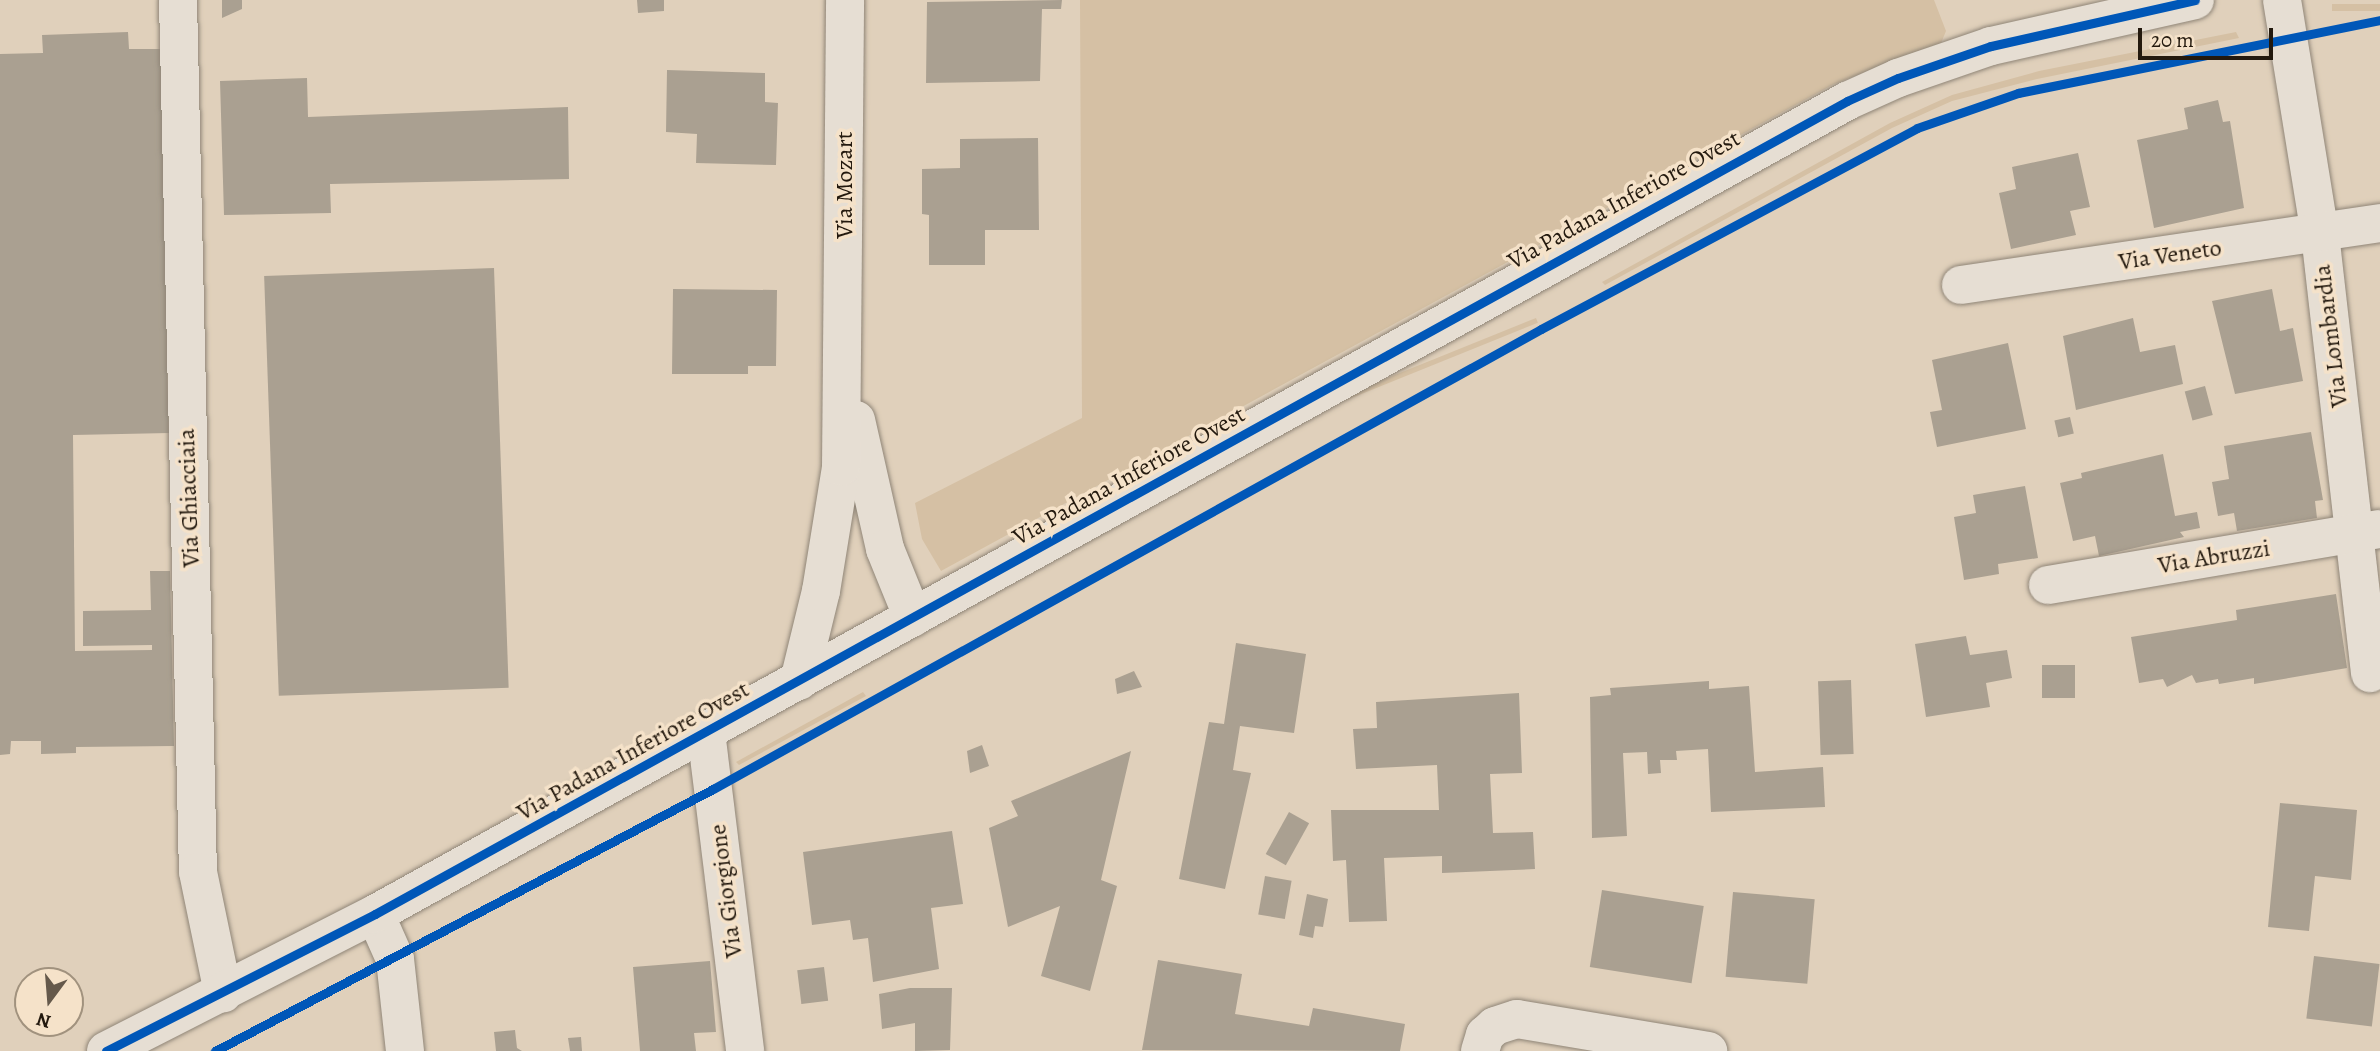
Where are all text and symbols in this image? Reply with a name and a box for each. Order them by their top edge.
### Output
scale bar [2142,14,2277,58]
text: 20 m [2151,26,2194,54]
street label: Via Padana Inferiore Ovest [1503,124,1745,276]
street label: Via Mozart [831,131,859,239]
street label: Via Veneto [2117,234,2223,276]
street label: Via Lombardia [2308,263,2354,409]
street label: Via Padana Inferiore Ovest [1008,400,1250,552]
street label: Via Ghiacciaia [172,428,206,568]
street label: Via Abruzzi [2156,534,2272,580]
street label: Via Padana Inferiore Ovest [512,675,754,827]
street label: Via Giorgione [704,823,748,959]
north arrow [14,967,84,1037]
text: N [34,1006,54,1035]

